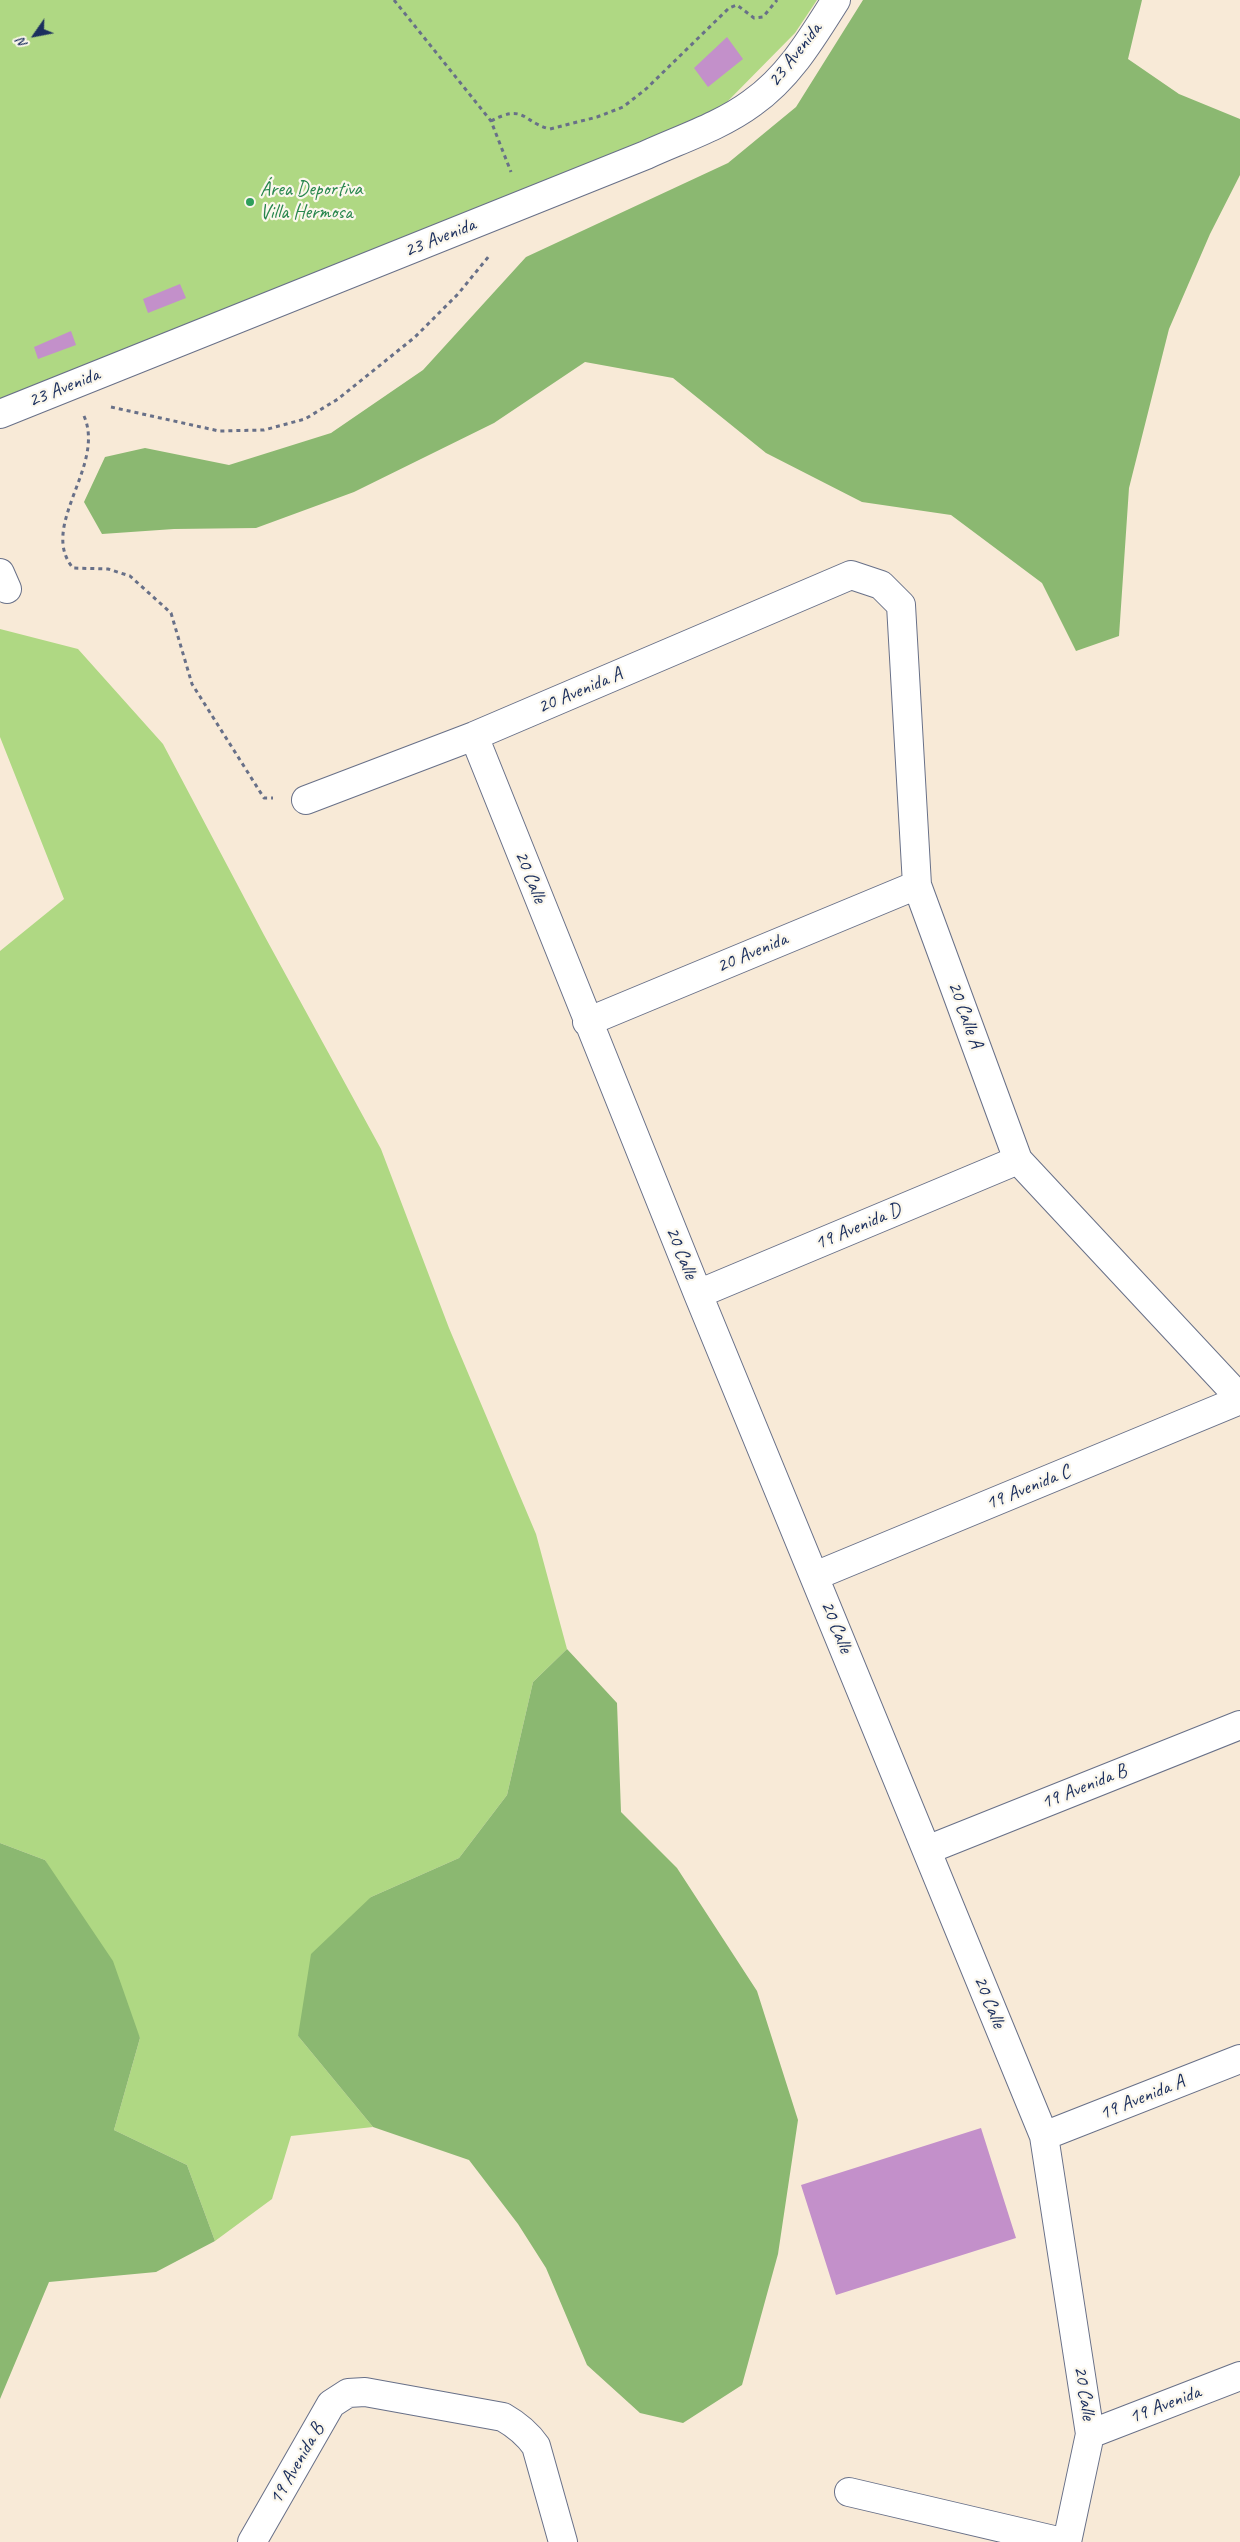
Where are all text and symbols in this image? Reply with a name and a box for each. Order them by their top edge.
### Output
north arrow [10,10,60,60]
street label: 23 Avenida [763,18,827,92]
text: N [13,35,31,52]
place label: Área Deportiva Villa Hermosa [260,178,362,225]
marker: Área Deportiva Villa Hermosa [244,196,256,208]
street label: 23 Avenida [401,213,479,263]
street label: 23 Avenida [25,363,103,413]
street label: 20 Avenida A [534,662,626,720]
street label: 20 Calle [509,847,551,907]
street label: 20 Avenida [713,927,791,979]
street label: 20 Calle A [942,978,988,1052]
street label: 19 Avenida D [811,1198,905,1256]
street label: 20 Calle [660,1223,702,1283]
street label: 19 Avenida C [982,1460,1074,1516]
street label: 20 Calle [815,1597,857,1657]
street label: 19 Avenida B [1038,1759,1130,1815]
street label: 20 Calle [968,1972,1010,2032]
street label: 19 Avenida A [1096,2070,1188,2126]
street label: 20 Calle [1068,2364,1100,2422]
street label: 19 Avenida [1126,2380,1204,2430]
street label: 19 Avenida B [264,2419,330,2509]

